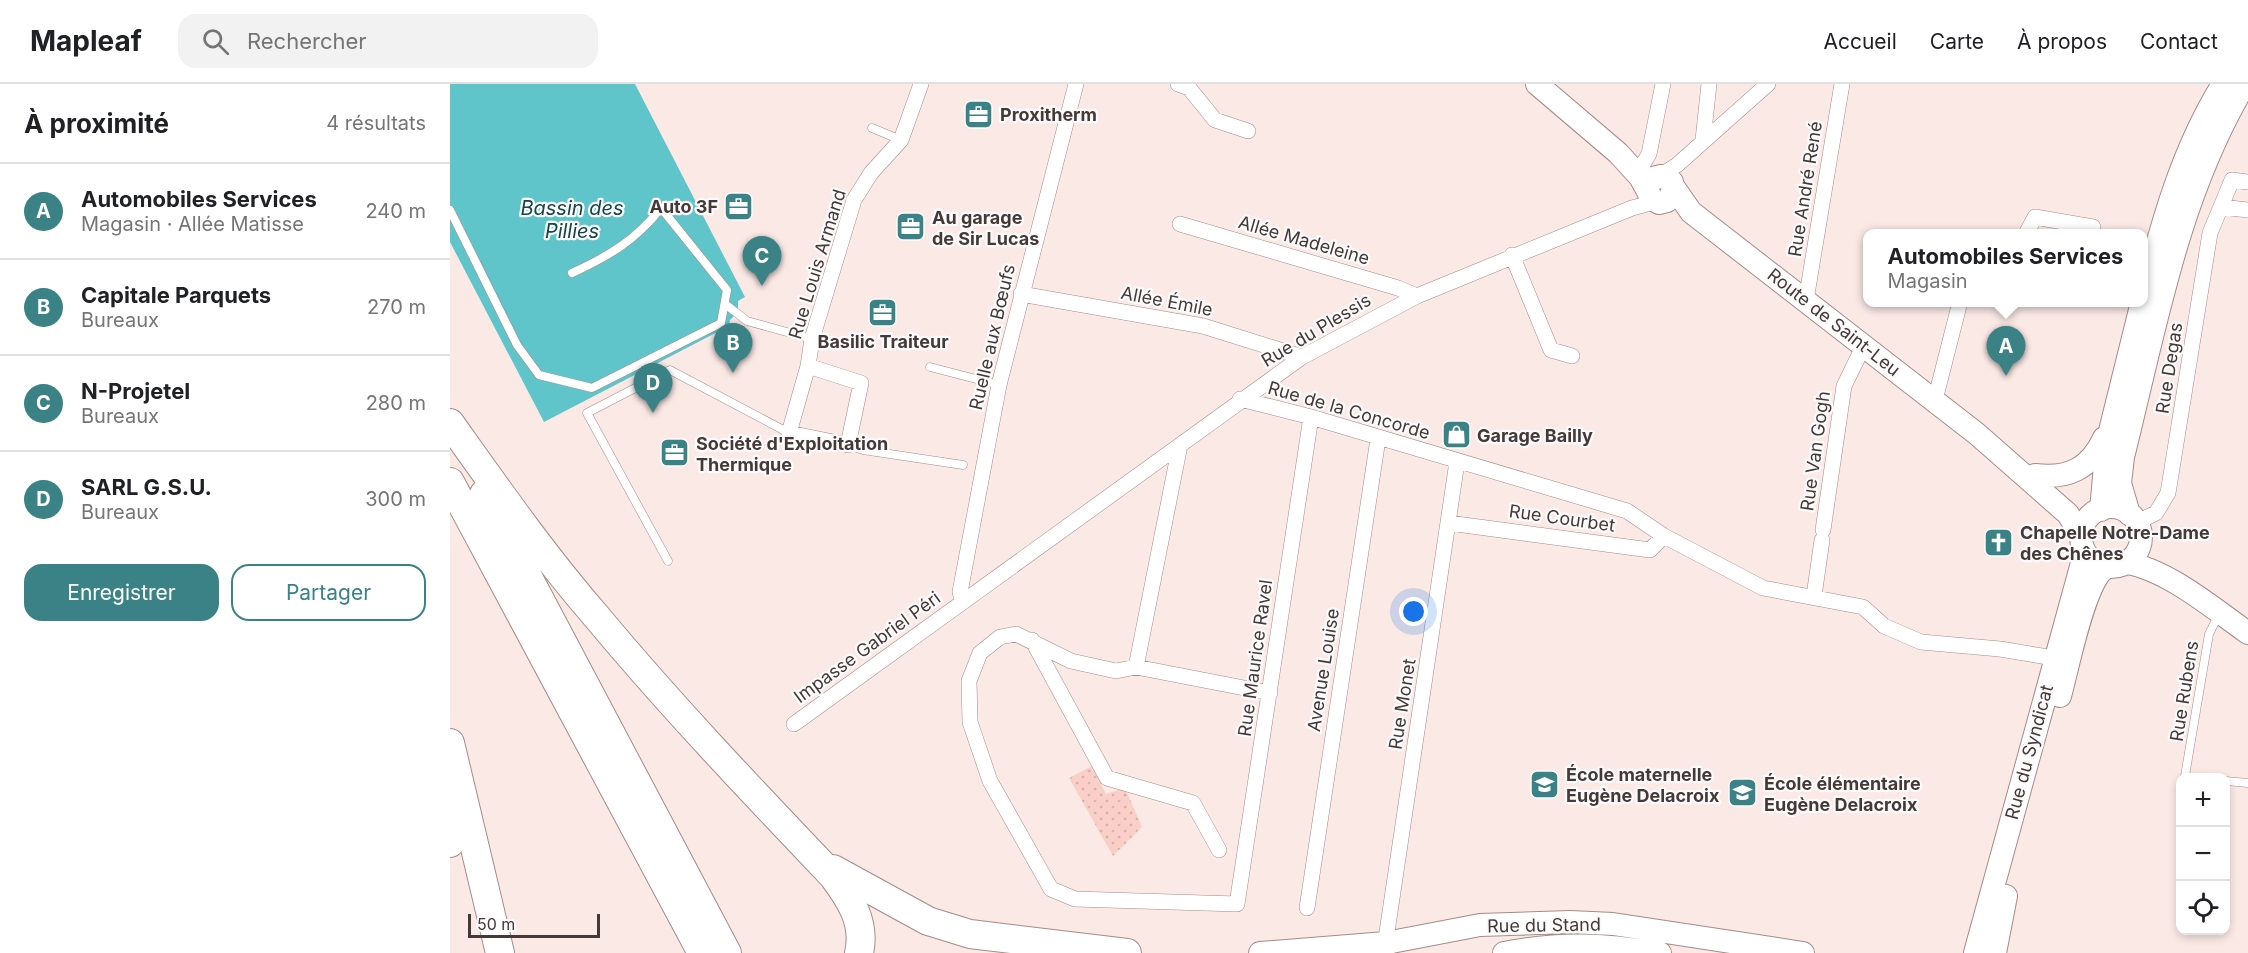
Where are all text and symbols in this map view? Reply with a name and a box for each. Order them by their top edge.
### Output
search box [178,14,598,68]
text: Mapleaf [30,24,142,58]
icon: search [199,25,232,58]
text: Rechercher [247,28,367,54]
text: Accueil [1823,29,1897,54]
text: Carte [1930,29,1984,54]
text: À propos [2017,29,2107,54]
text: Contact [2140,29,2218,54]
office icon: Proxitherm [963,98,995,130]
place label: Proxitherm [1000,104,1097,125]
text: À proximité [24,108,169,139]
text: 4 résultats [326,111,426,135]
street label: Rue André René [1784,120,1826,258]
text: Automobiles Services [81,186,317,212]
street label: Rue Louis Armand [784,187,850,341]
office icon: Auto 3F [723,190,755,222]
water label: Bassin des Pillies [520,196,624,243]
place label: Auto 3F [649,196,718,217]
text: A [36,199,51,223]
text: 240 m [365,199,426,223]
place label: Au garage de Sir Lucas [932,207,1039,249]
office icon: Au garage de Sir Lucas [895,211,927,243]
street label: Allée Madeleine [1236,211,1372,269]
text: Magasin · Allée Matisse [81,212,304,236]
popup [1863,229,2148,307]
pin: C [742,236,782,286]
text: Automobiles Services [1888,243,2123,269]
street label: Ruelle aux Bœufs [965,262,1019,412]
street label: Route de Saint-Leu [1764,264,1904,380]
text: Magasin [1888,269,1968,293]
street label: Allée Émile [1119,281,1215,320]
text: Capitale Parquets [81,282,271,308]
street label: Rue du Plessis [1258,289,1374,371]
text: B [37,295,50,319]
text: 270 m [367,295,426,319]
office icon: Basilic Traiteur [867,296,899,328]
text: Bureaux [81,308,159,332]
street label: Rue Degas [2151,321,2187,415]
pin: B [714,324,752,373]
pin: A [1986,326,2026,376]
place label: Basilic Traiteur [817,331,949,352]
pin: D [634,364,672,413]
street label: Rue de la Concorde [1266,377,1432,443]
text: N-Projetel [81,378,190,404]
street label: Rue Van Gogh [1796,390,1834,512]
text: C [36,391,51,415]
text: 280 m [366,391,426,415]
text: Bureaux [81,404,159,428]
shop icon: Garage Bailly [1440,419,1472,451]
place label: Garage Bailly [1477,425,1593,446]
place label: Société d'Exploitation Thermique [696,433,888,475]
office icon: Société d'Exploitation Thermique [659,437,691,469]
text: SARL G.S.U. [81,474,212,500]
text: D [36,487,51,511]
text: 300 m [365,487,426,511]
text: Bureaux [81,500,159,524]
street label: Rue Courbet [1508,500,1616,536]
place label: Chapelle Notre-Dame des Chênes [2020,522,2210,564]
church icon: Chapelle Notre-Dame des Chênes [1983,526,2015,558]
button: Enregistrer [24,564,219,621]
button: Partager [231,564,426,621]
street label: Rue Maurice Ravel [1234,578,1276,738]
street label: Impasse Gabriel Péri [790,587,944,707]
your location [1399,597,1428,626]
street label: Avenue Louise [1303,607,1343,733]
street label: Rue Rubens [2166,639,2202,743]
street label: Rue Monet [1384,657,1420,751]
street label: Rue du Syndicat [2001,682,2057,822]
place label: École maternelle Eugène Delacroix [1566,764,1720,806]
school or university icon: École maternelle Eugène Delacroix [1529,768,1561,800]
place label: École élémentaire Eugène Delacroix [1764,773,1921,815]
map controls [2176,773,2230,935]
button: + [2176,773,2230,827]
school or university icon: École élémentaire Eugène Delacroix [1727,777,1759,809]
button: − [2176,827,2230,881]
button: locate [2176,881,2230,935]
scale bar [468,911,600,938]
text: 50 m [477,914,515,934]
street label: Rue du Stand [1487,914,1601,936]

